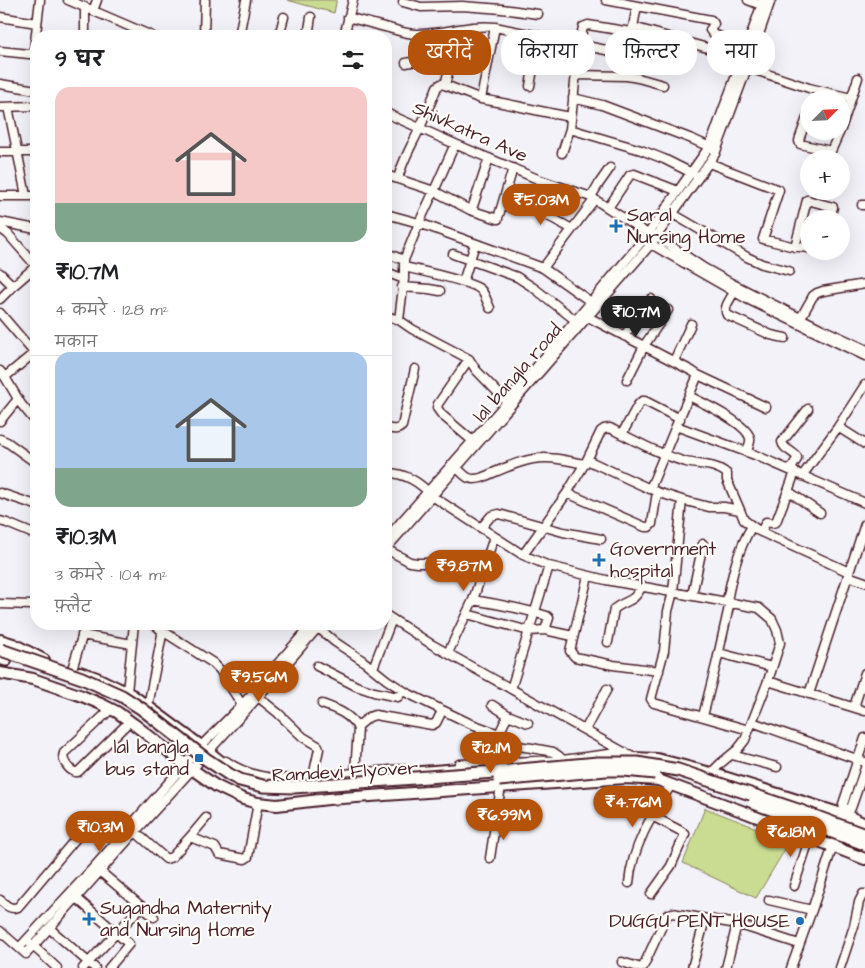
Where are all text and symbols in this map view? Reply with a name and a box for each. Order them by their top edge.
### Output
chip: खरीदें [408,30,491,75]
chip: किराया [501,30,595,75]
chip: फ़िल्टर [605,30,697,75]
chip: नया [707,30,775,75]
text: 9 घर [55,45,103,74]
icon: filters [339,46,367,74]
north arrow [800,90,850,140]
map controls [800,90,850,260]
street label: Shivkatra Ave [408,95,532,169]
icon: home [166,119,256,209]
button: + [800,150,850,200]
pin: ₹5.03M [500,184,582,226]
text: ₹5.03M [513,189,569,211]
place label: Saral Nursing Home [627,202,746,252]
button: − [800,210,850,260]
marker: Saral Nursing Home [609,219,623,233]
text: ₹10.7M [55,258,119,287]
pin: ₹10.7M [595,296,677,338]
text: 4 कमरे · 128 m² [55,299,169,321]
text: ₹10.7M [612,301,660,323]
street label: lal bangla road [467,317,570,429]
text: मकान [55,331,97,353]
icon: home [166,385,256,475]
text: ₹10.3M [55,523,116,552]
place label: Government hospital [610,536,717,585]
pin: ₹9.87M [423,550,505,592]
marker: Government hospital [592,553,606,567]
text: ₹9.87M [436,555,492,577]
text: 3 कमरे · 104 m² [55,564,167,586]
text: फ़्लैट [55,596,91,618]
pin: ₹9.56M [218,660,300,703]
text: ₹9.56M [231,666,287,688]
pin: ₹12.1M [450,732,532,774]
place label: lal bangla bus stand [105,734,189,783]
text: ₹12.1M [471,737,511,759]
marker: lal bangla bus stand [193,752,205,764]
street label: Ramdevi Flyover [271,755,419,790]
pin: ₹4.76M [592,786,674,828]
text: ₹4.76M [604,791,662,813]
pin: ₹6.99M [463,798,545,841]
text: ₹6.99M [477,804,531,826]
pin: ₹10.3M [59,810,141,853]
text: ₹10.3M [77,816,123,838]
pin: ₹6.18M [750,816,832,858]
text: ₹6.18M [767,821,815,843]
place label: Sugandha Maternity and Nursing Home [100,895,272,945]
place label: DUGGU PENT HOUSE [609,908,790,935]
marker: Sugandha Maternity and Nursing Home [82,912,96,926]
marker: DUGGU PENT HOUSE [794,915,806,927]

